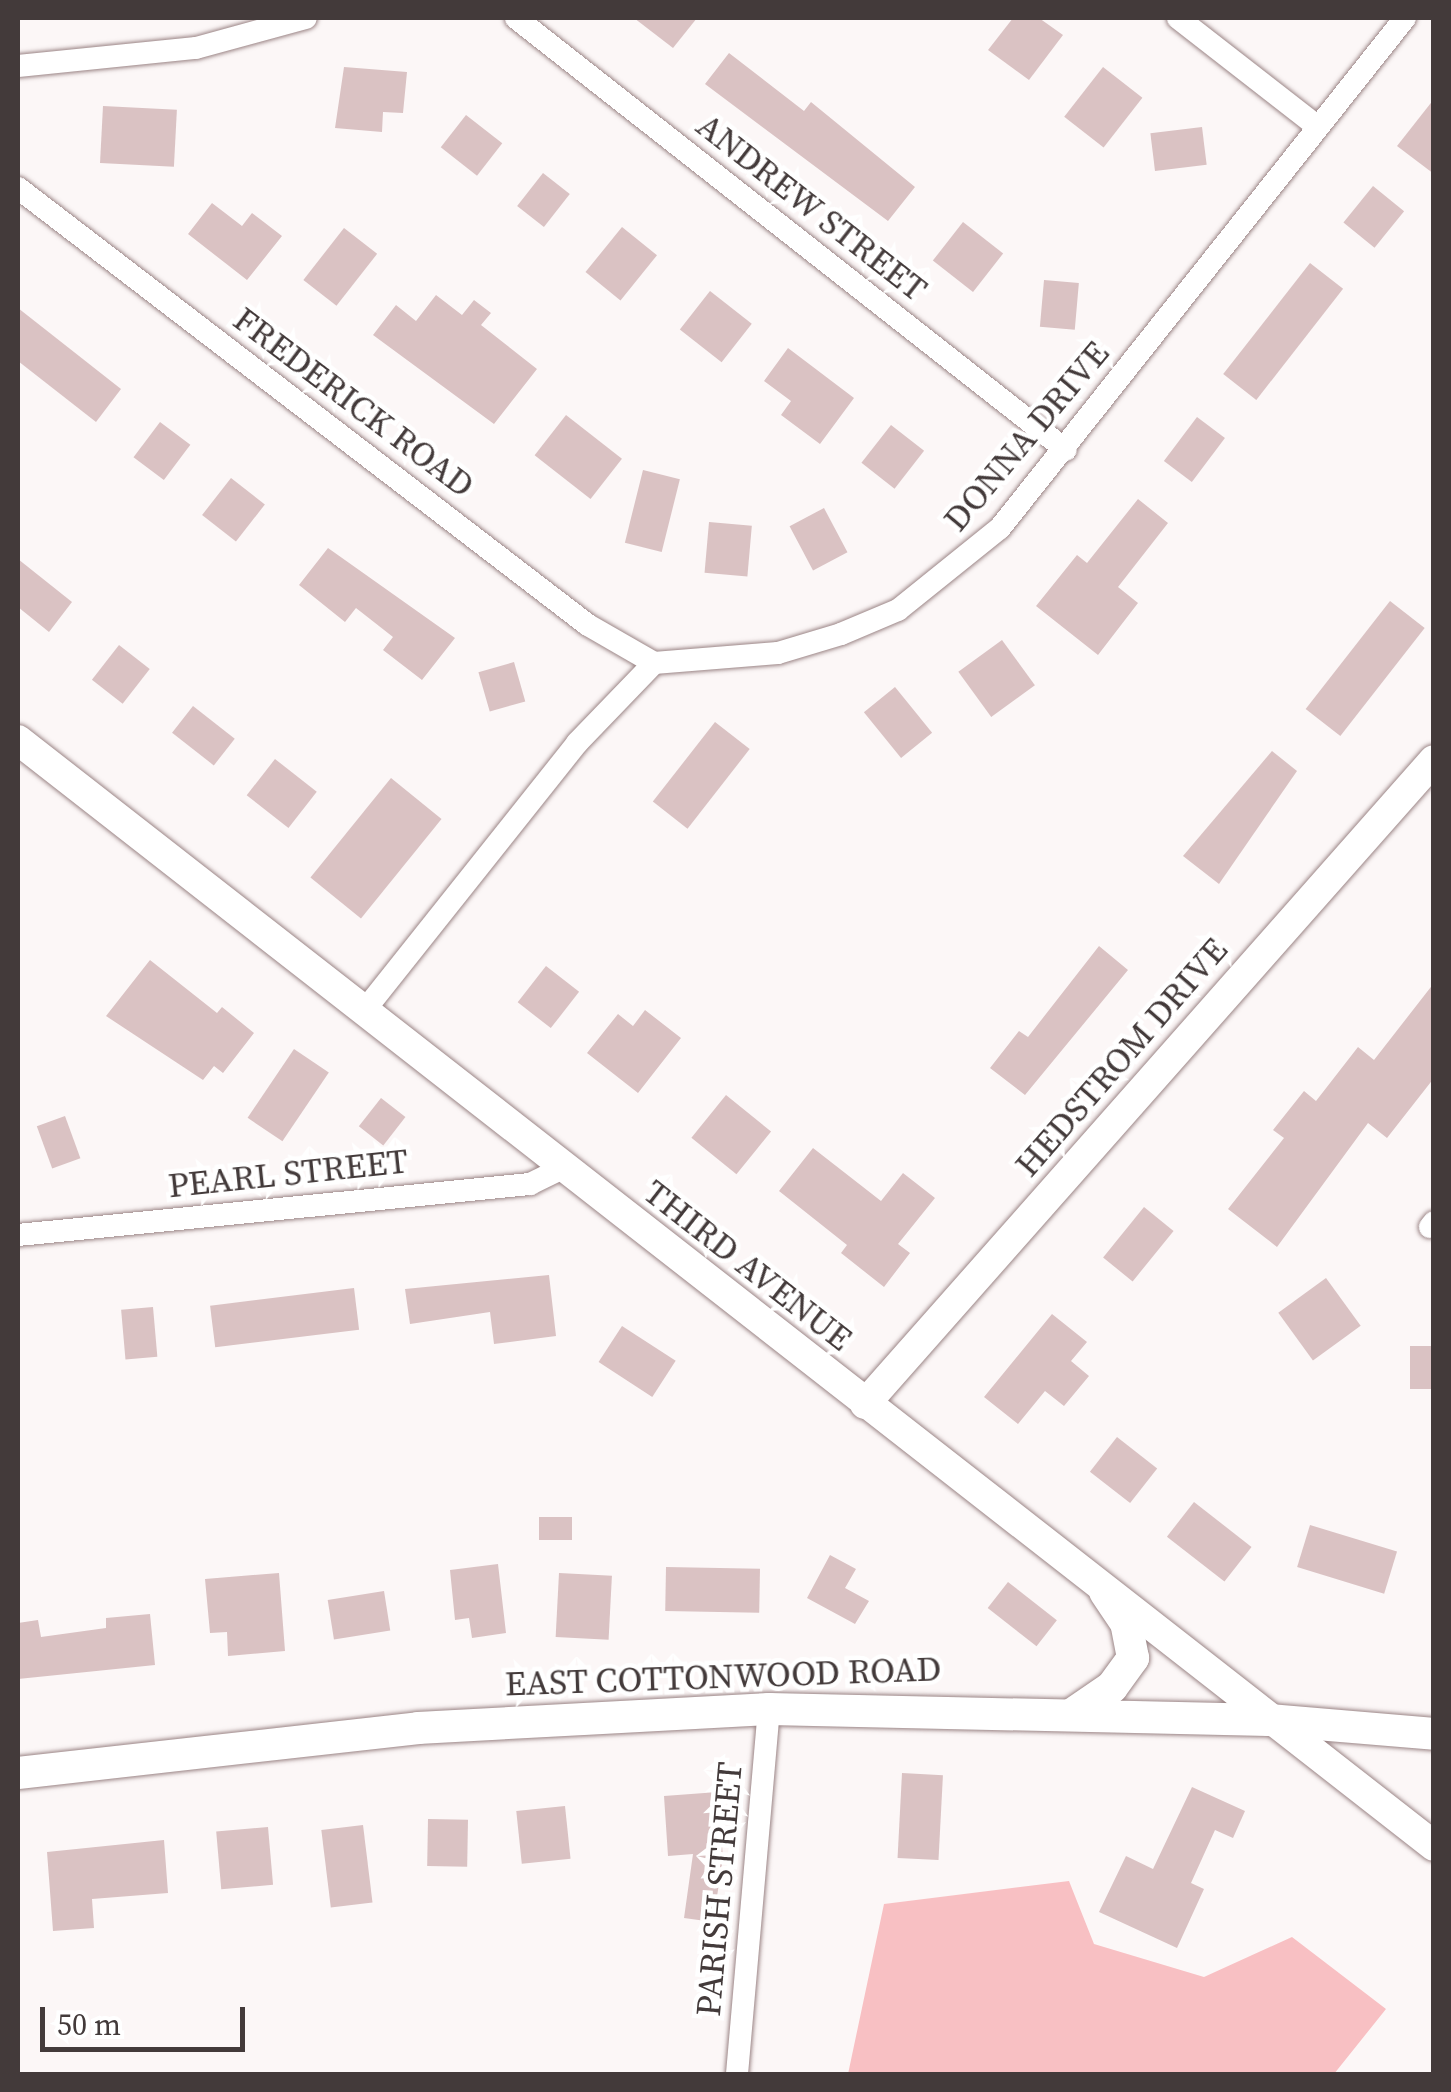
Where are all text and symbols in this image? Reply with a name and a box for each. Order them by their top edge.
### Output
street label: ANDREW STREET [688,104,936,310]
street label: FREDERICK ROAD [225,298,483,506]
street label: DONNA DRIVE [934,333,1118,539]
street label: HEDSTROM DRIVE [1006,929,1236,1185]
street label: PEARL STREET [166,1140,410,1206]
street label: THIRD AVENUE [636,1171,860,1359]
street label: EAST COTTONWOOD ROAD [504,1647,942,1705]
street label: PARISH STREET [687,1760,751,2018]
scale bar [45,1987,250,2049]
text: 50 m [57,2004,121,2045]

